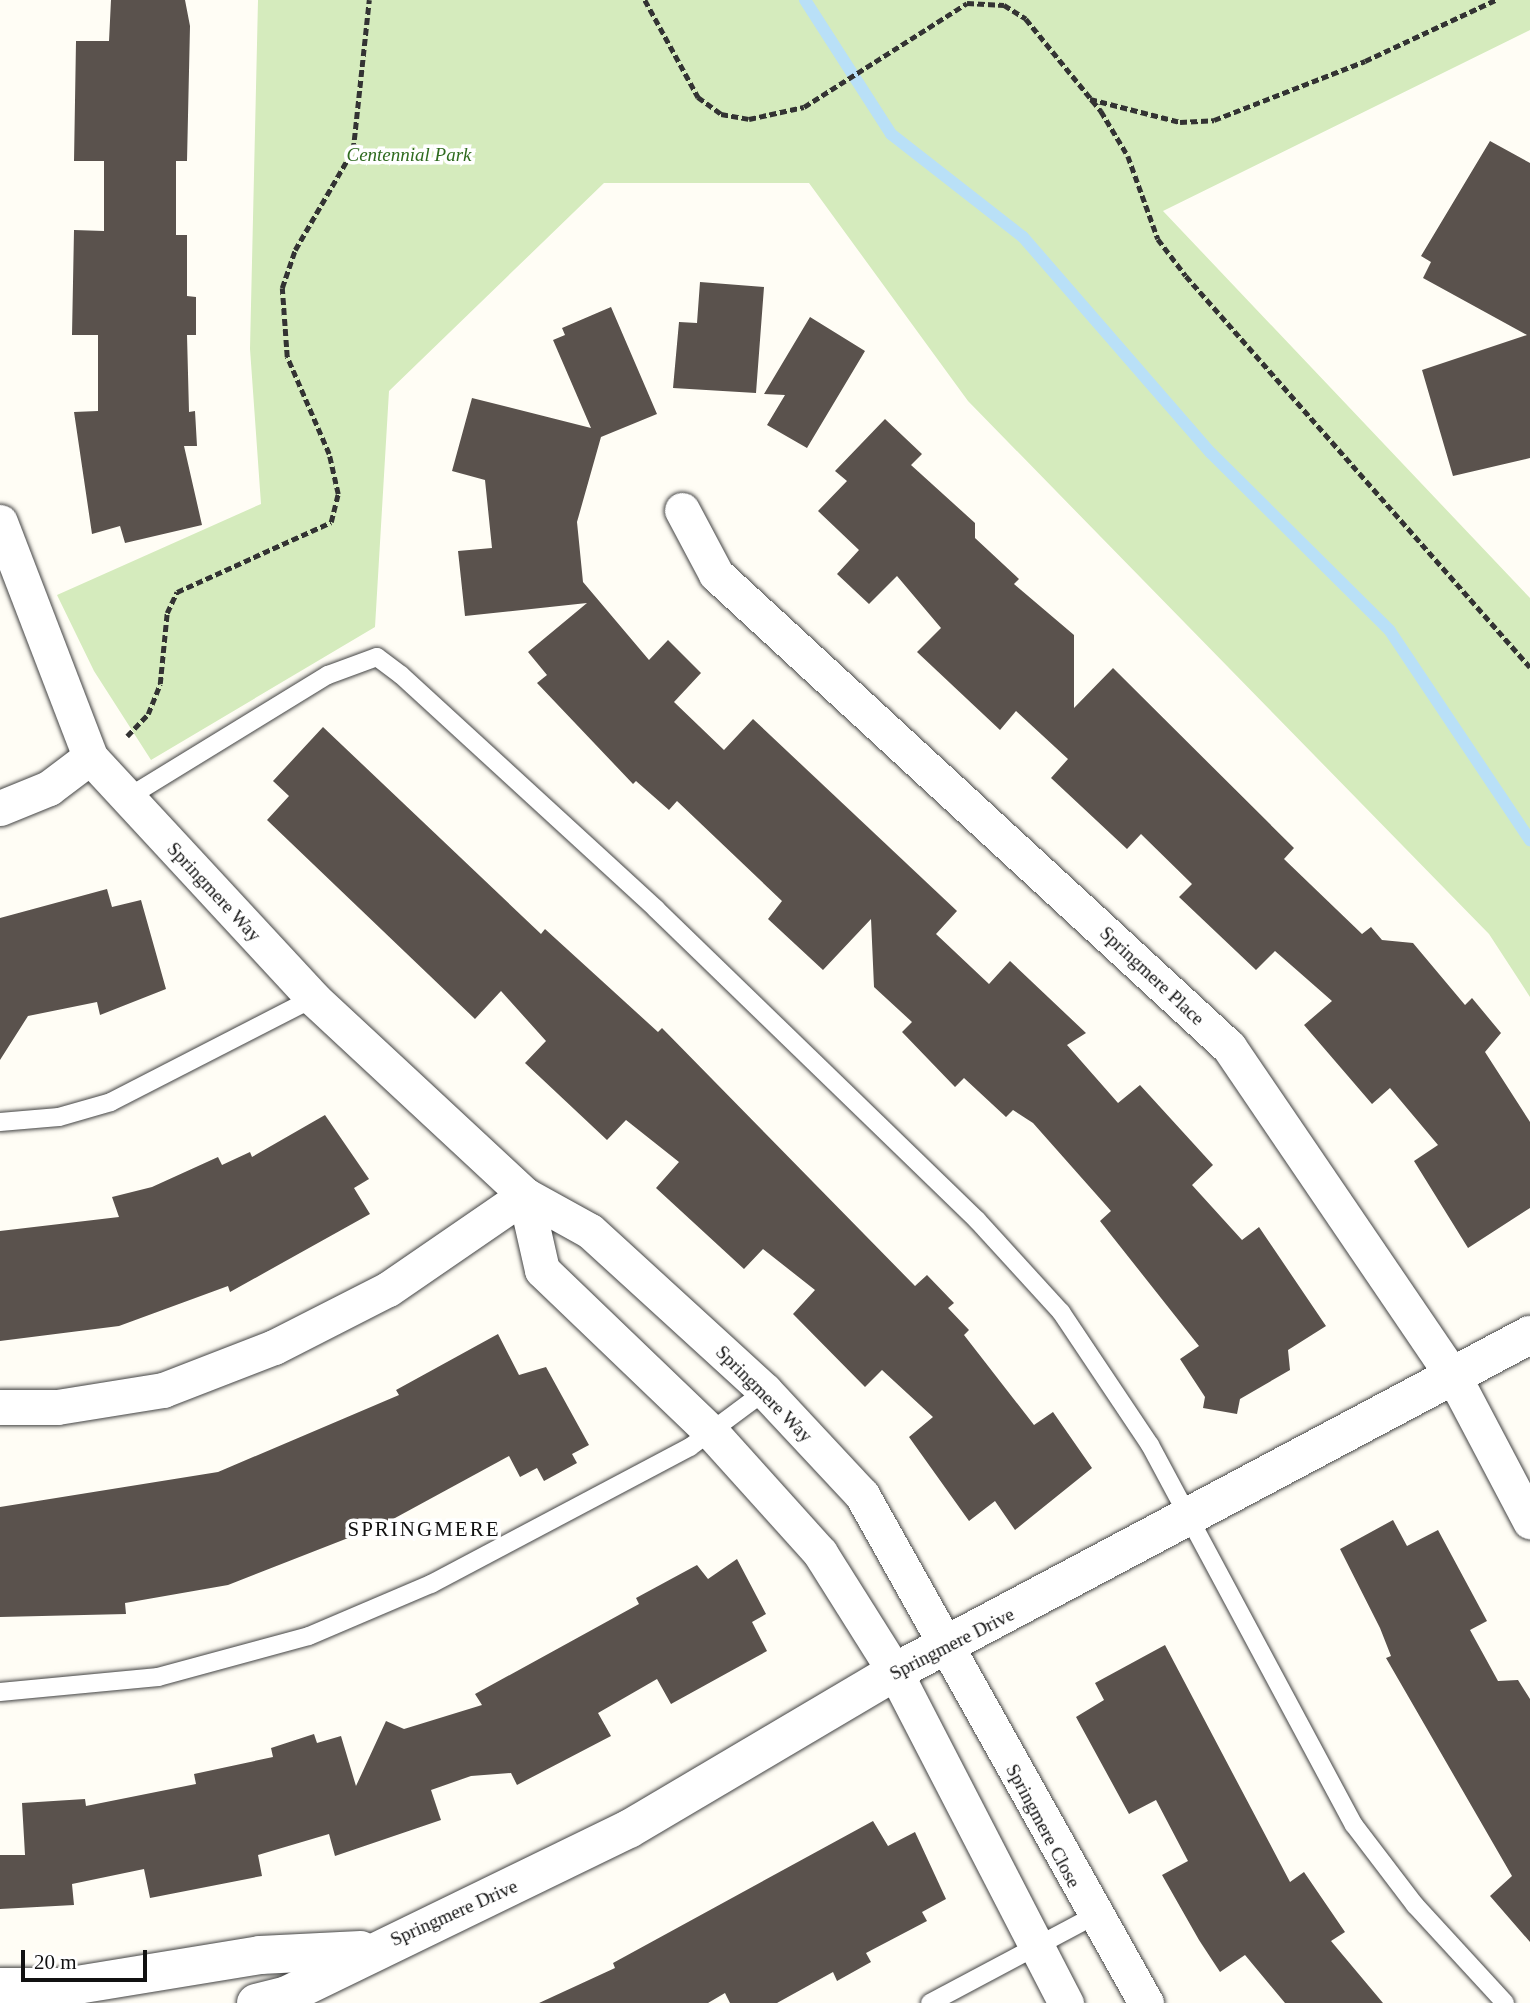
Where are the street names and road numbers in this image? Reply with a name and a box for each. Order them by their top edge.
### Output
street label: Springmere Way [162,838,266,946]
street label: Springmere Place [1095,922,1209,1030]
street label: Springmere Way [711,1341,817,1447]
street label: Springmere Drive [886,1603,1018,1685]
street label: Springmere Close [1001,1760,1085,1892]
street label: Springmere Drive [387,1875,521,1951]

